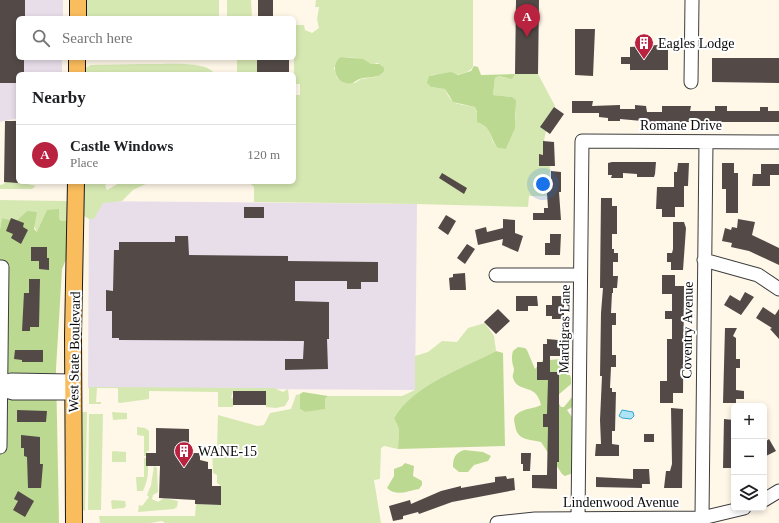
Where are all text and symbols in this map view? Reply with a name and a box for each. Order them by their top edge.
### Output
pin: A [514,4,540,37]
search box [16,16,296,60]
icon: search [30,27,52,49]
text: Search here [62,30,132,46]
building icon: Eagles Lodge [633,32,655,60]
place label: Eagles Lodge [658,36,735,51]
text: Nearby [32,88,86,107]
street label: Romane Drive [640,118,722,133]
text: Castle Windows [70,138,173,154]
text: A [40,147,50,162]
text: 120 m [247,147,280,162]
text: Place [70,155,98,170]
your location [533,174,553,194]
street label: Coventry Avenue [679,281,696,379]
street label: Mardigras Lane [556,284,573,374]
street label: West State Boulevard [66,291,83,413]
map controls [731,403,767,511]
button: + [731,403,767,439]
button: − [731,439,767,475]
building icon: WANE-15 [173,440,195,468]
place label: WANE-15 [198,444,257,459]
button: layers [731,475,767,511]
street label: Lindenwood Avenue [563,495,679,510]

